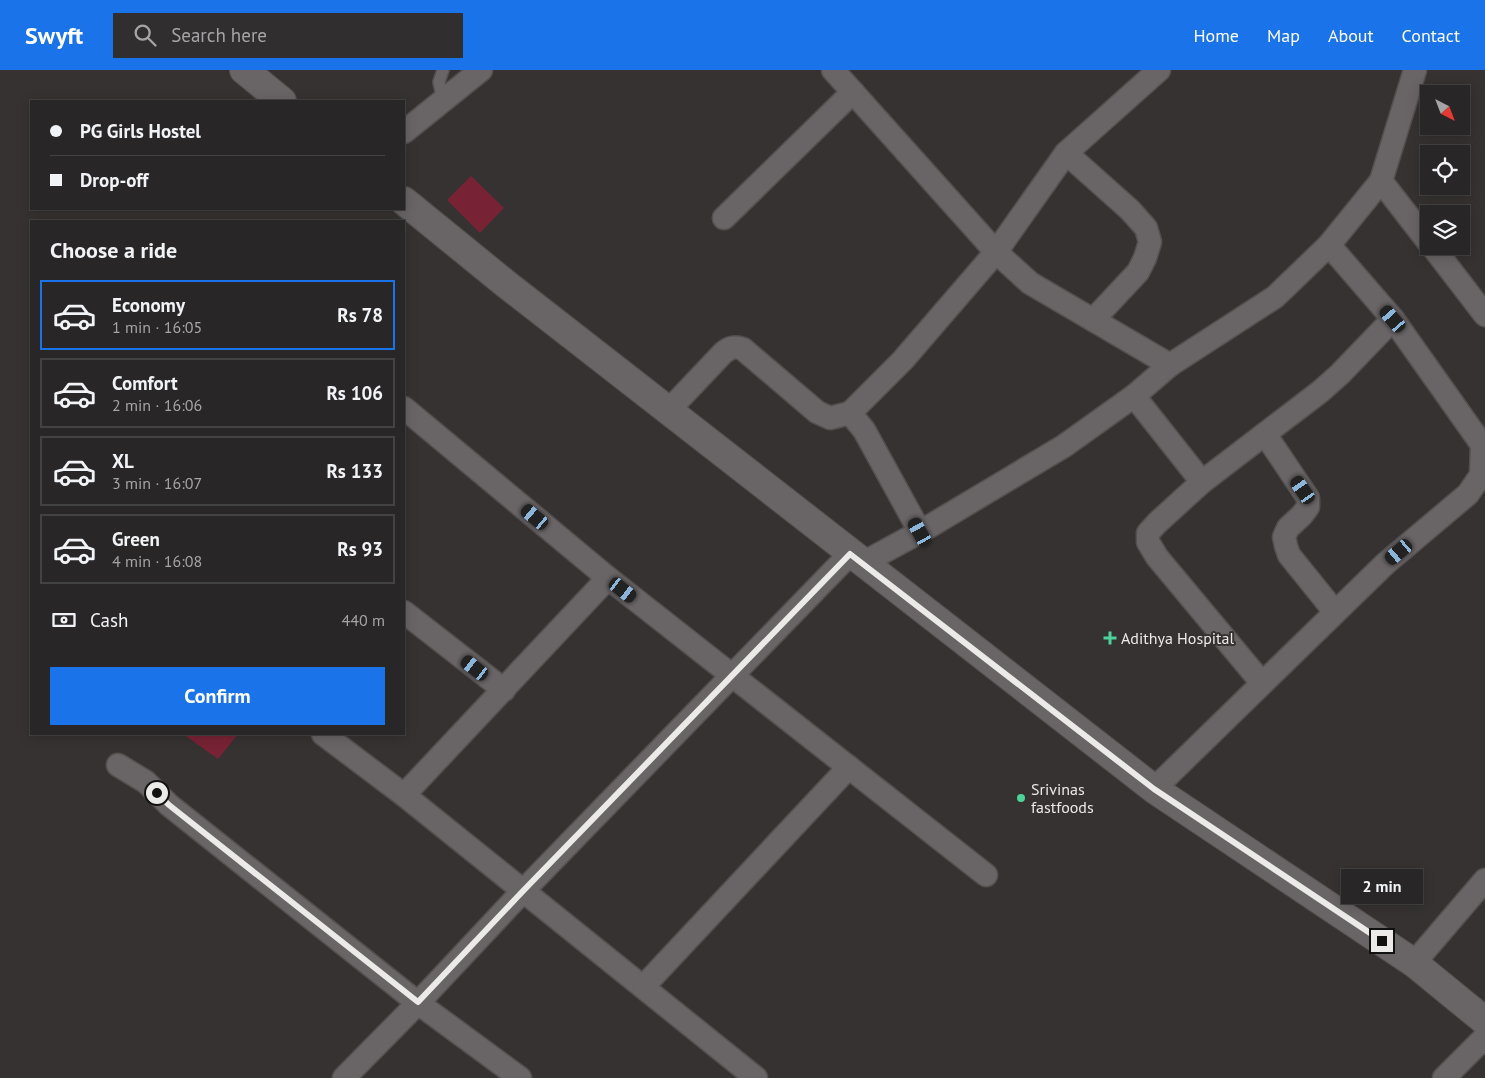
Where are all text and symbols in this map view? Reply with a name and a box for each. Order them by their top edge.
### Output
search box [113,13,463,58]
text: Swyft [25,20,83,51]
icon: search [131,21,159,49]
text: Search here [171,23,267,47]
text: Home [1193,24,1239,47]
text: Map [1267,24,1300,47]
text: About [1328,24,1374,47]
text: Contact [1402,24,1460,47]
north arrow [1420,85,1470,135]
map controls [1420,85,1470,255]
text: PG Girls Hostel [80,119,201,143]
button: locate [1420,145,1470,195]
text: Drop-off [80,168,148,192]
button: layers [1420,205,1470,255]
text: Choose a ride [50,236,177,264]
icon: car [52,293,97,338]
text: Economy [112,293,185,317]
text: Rs 78 [337,303,383,327]
car [1377,303,1408,335]
text: 1 min · 16:05 [112,317,202,337]
icon: car [52,371,97,416]
text: Comfort [112,371,178,395]
text: Rs 106 [326,381,383,405]
text: 2 min · 16:06 [112,395,202,415]
icon: car [52,449,97,494]
text: XL [112,449,134,473]
text: Rs 133 [326,459,383,483]
text: 3 min · 16:07 [112,473,202,493]
car [1288,473,1317,507]
car [518,502,551,532]
car [906,515,933,549]
icon: car [52,527,97,572]
text: Green [112,527,160,551]
text: Rs 93 [337,537,383,561]
car [1382,537,1415,567]
text: 4 min · 16:08 [112,551,202,571]
car [606,575,639,605]
icon: cash [50,606,78,634]
text: Cash [90,608,128,632]
text: 440 m [342,610,385,630]
place label: Adithya Hospital [1121,628,1234,648]
marker: Adithya Hospital [1103,631,1117,645]
car [458,653,491,683]
button: Confirm [50,667,385,725]
place label: Srivinas fastfoods [1031,779,1094,817]
route start [146,782,168,804]
marker: Srivinas fastfoods [1015,792,1027,804]
callout: 2 min [1341,868,1423,904]
text: 2 min [1362,876,1402,896]
route end [1371,930,1393,952]

